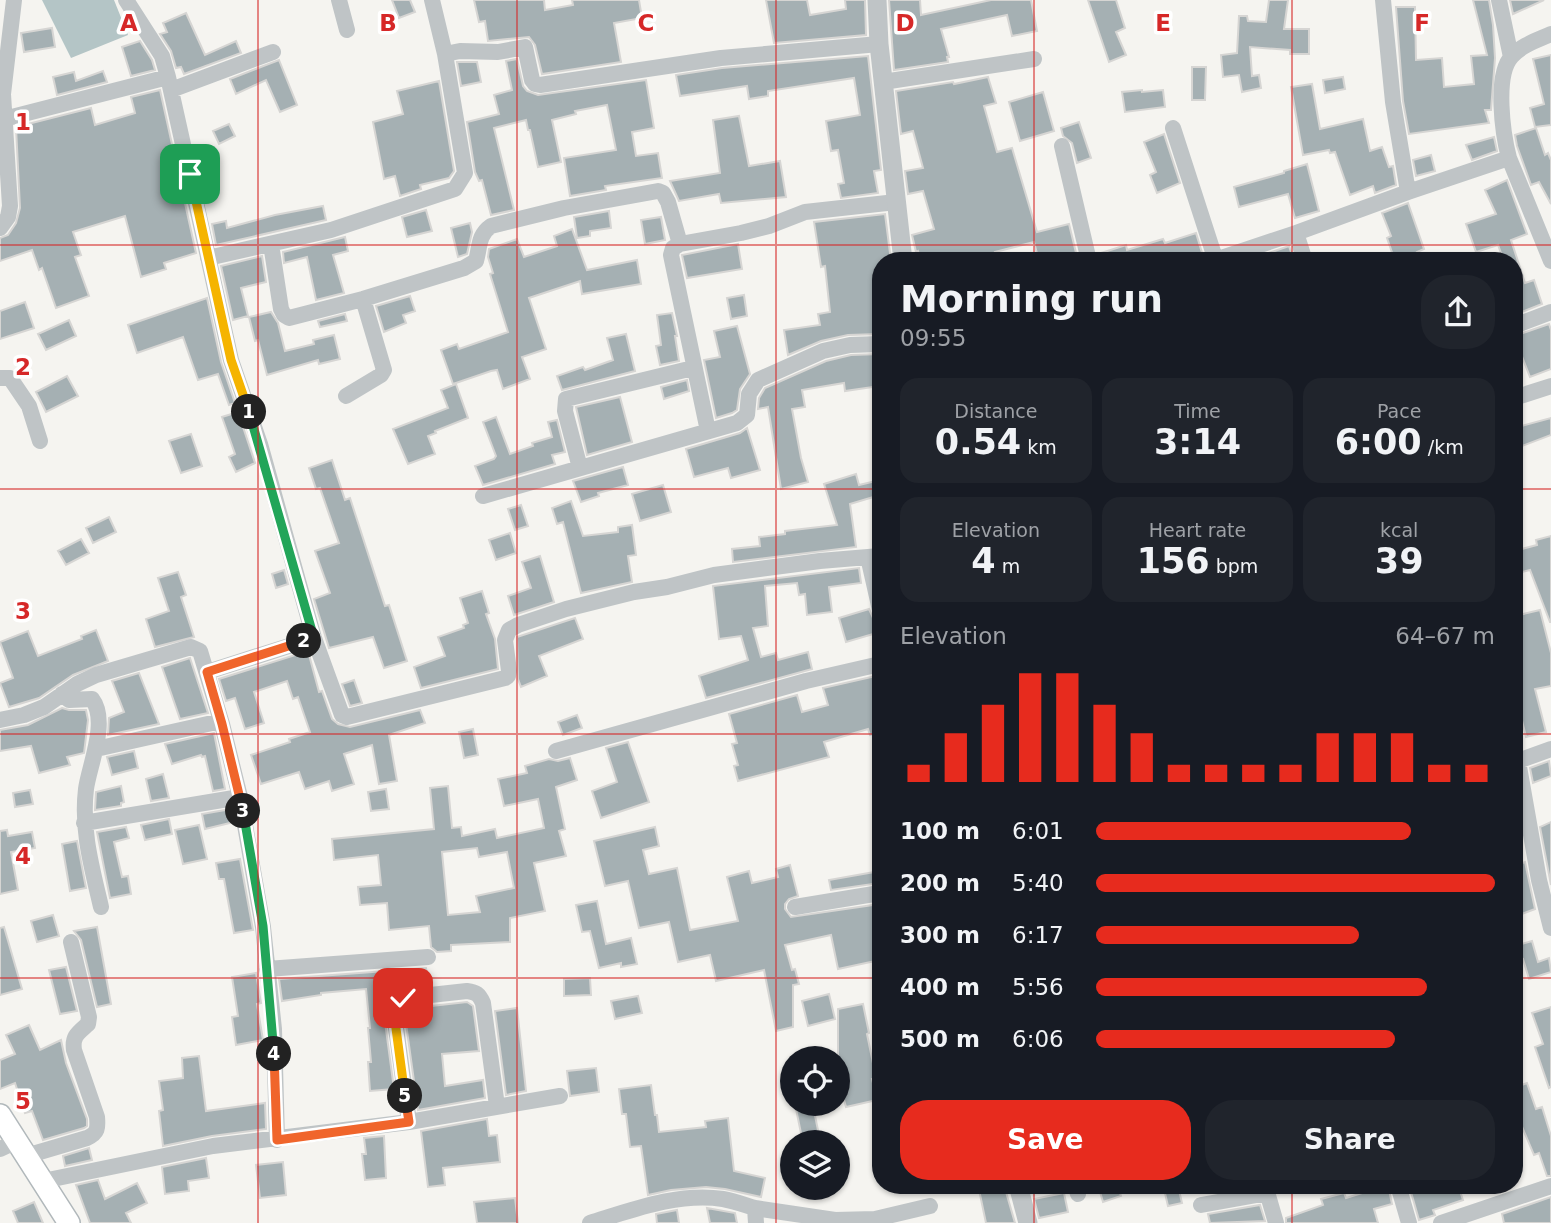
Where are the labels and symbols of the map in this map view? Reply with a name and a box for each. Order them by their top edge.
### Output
text: A [120,10,138,36]
text: B [379,10,397,36]
text: C [638,10,654,36]
text: D [895,10,915,36]
text: E [1155,10,1171,36]
text: F [1414,10,1430,36]
text: 1 [15,109,31,135]
pin [160,144,220,204]
text: 2 [15,354,31,380]
pin: 1 [232,394,266,430]
text: 3 [15,598,31,624]
pin: 2 [286,624,322,658]
pin: 3 [226,794,260,828]
text: 4 [15,843,31,869]
pin [373,968,433,1028]
pin: 4 [256,1036,292,1072]
pin: 5 [388,1078,422,1114]
text: 5 [15,1088,31,1114]

